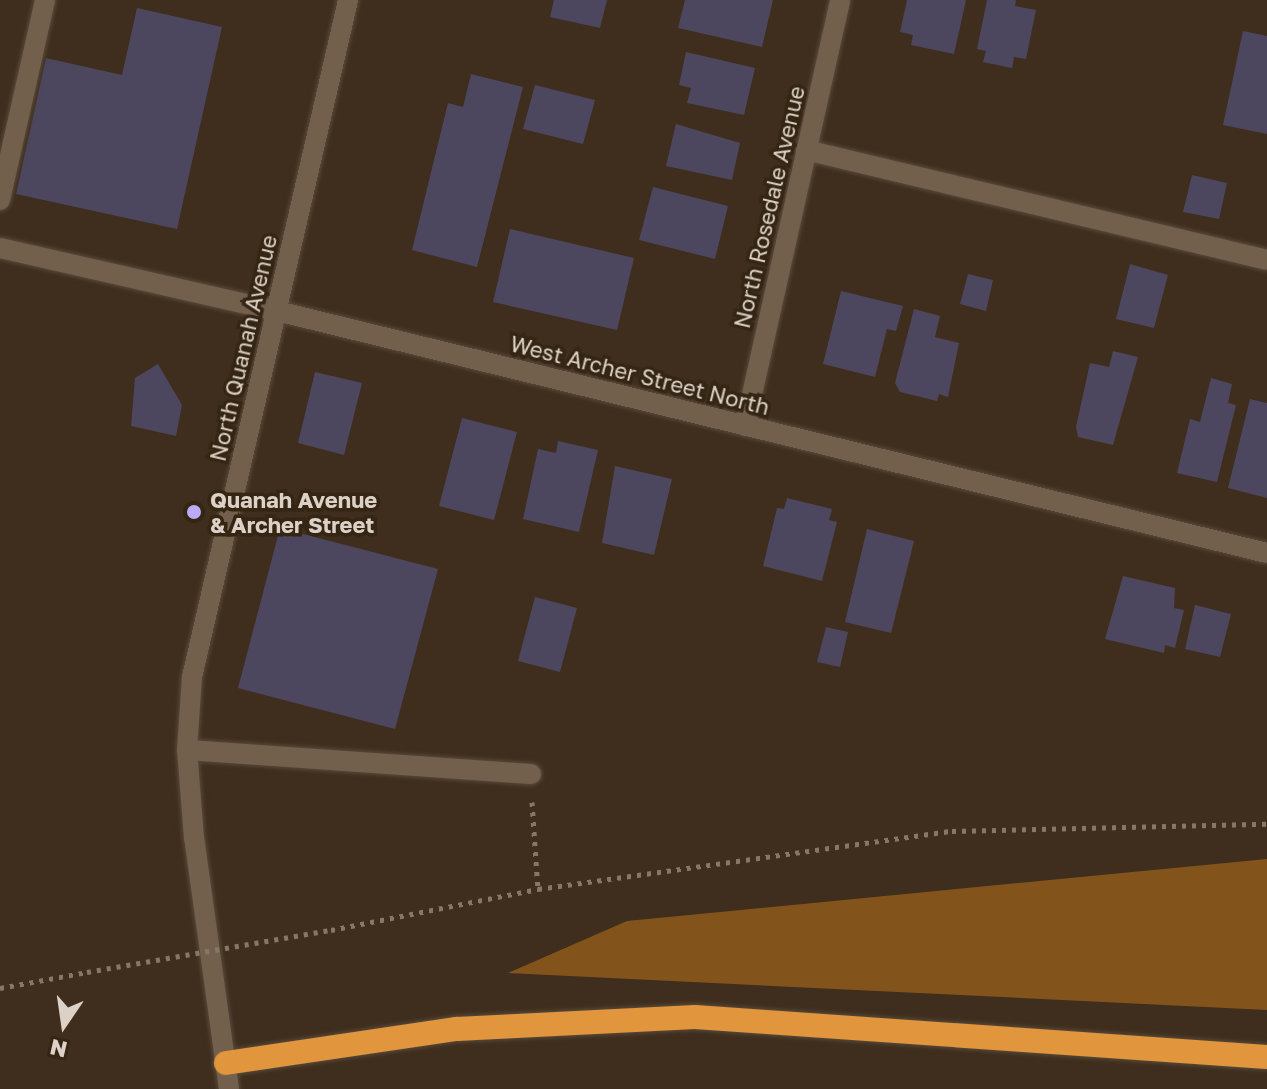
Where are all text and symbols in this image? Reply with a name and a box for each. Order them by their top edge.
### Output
street label: North Rosedale Avenue [728,83,810,331]
street label: North Quanah Avenue [204,232,282,464]
street label: West Archer Street North [508,330,772,420]
place label: Quanah Avenue & Archer Street [210,486,377,538]
marker: Quanah Avenue & Archer Street [185,503,203,521]
north arrow [24,985,104,1065]
text: N [47,1034,70,1064]

